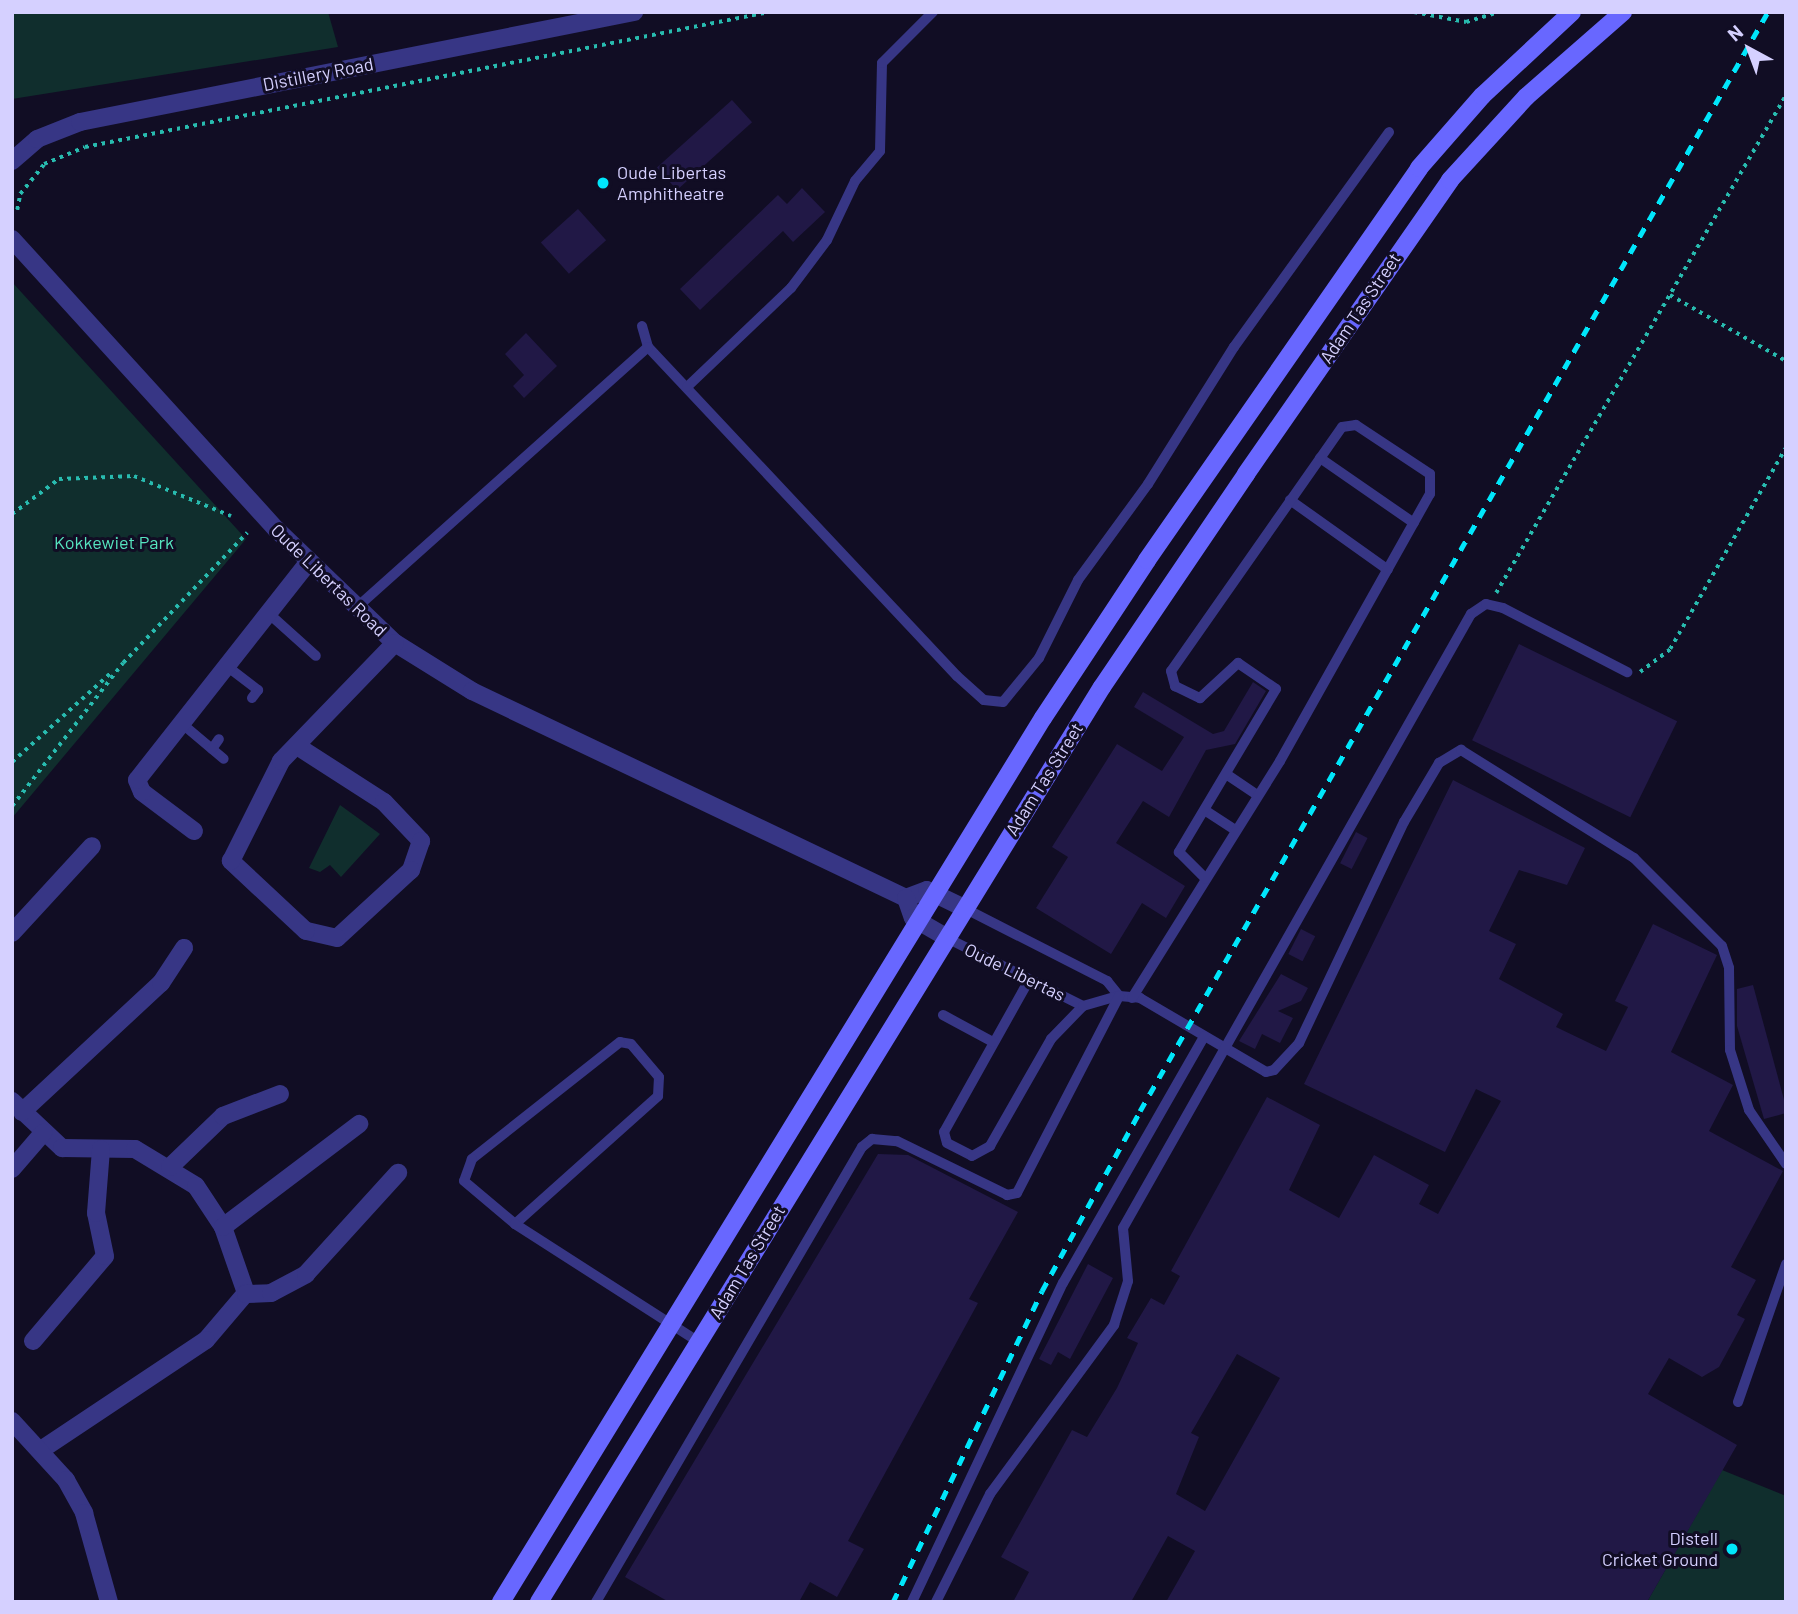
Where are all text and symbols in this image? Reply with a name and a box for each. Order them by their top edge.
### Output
north arrow [1714,14,1784,84]
text: N [1723,20,1747,46]
street label: Distillery Road [261,53,375,95]
place label: Oude Libertas Amphitheatre [617,162,726,204]
marker: Oude Libertas Amphitheatre [595,175,611,191]
street label: Adam Tas Street [1315,249,1405,367]
street label: Oude Libertas Road [267,519,391,641]
park label: Kokkewiet Park [54,531,174,553]
street label: Adam Tas Street [1001,719,1087,839]
street label: Oude Libertas [961,938,1069,1006]
street label: Adam Tas Street [705,1201,789,1323]
place label: Distell Cricket Ground [1602,1528,1718,1570]
marker: Distell Cricket Ground [1724,1541,1740,1557]

